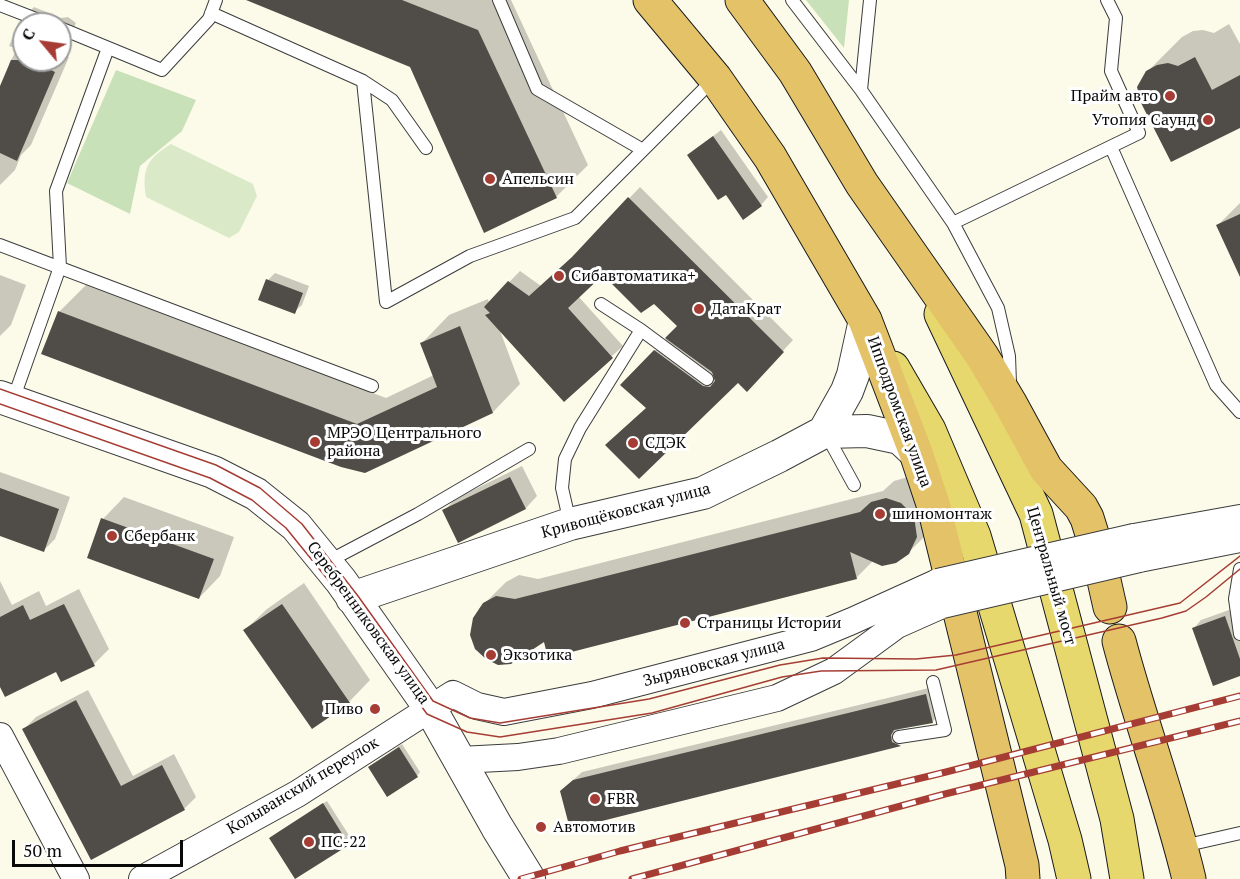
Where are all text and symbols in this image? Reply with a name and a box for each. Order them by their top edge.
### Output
north arrow [12,12,72,72]
text: С [16,24,40,44]
place label: Прайм авто [1071,86,1158,106]
marker: Прайм авто [1163,89,1177,103]
place label: Утопия Саунд [1092,110,1196,130]
marker: Утопия Саунд [1201,113,1215,127]
place label: Апельсин [502,169,574,189]
marker: Апельсин [483,172,497,186]
place label: Сибавтоматика+ [571,266,696,286]
marker: Сибавтоматика+ [552,269,566,283]
place label: ДатаКрат [711,299,781,319]
marker: ДатаКрат [692,302,706,316]
street label: Ипподромская улица [863,334,935,490]
place label: МРЭО Центрального района [327,423,482,461]
place label: СДЭК [645,433,686,453]
marker: МРЭО Центрального района [308,435,322,449]
marker: СДЭК [626,436,640,450]
street label: Кривощёковская улица [539,479,713,543]
place label: шиномонтаж [892,504,992,524]
street label: Центральный мост [1022,505,1080,647]
marker: шиномонтаж [873,507,887,521]
place label: Сбербанк [124,526,195,546]
marker: Сбербанк [105,529,119,543]
street label: Серебренниковская улица [302,538,434,708]
place label: Страницы Истории [697,613,842,633]
marker: Страницы Истории [678,616,692,630]
street label: Зыряновская улица [641,635,787,691]
place label: Экзотика [503,645,572,665]
marker: Экзотика [484,648,498,662]
place label: Пиво [324,699,363,719]
marker: Пиво [368,702,382,716]
street label: Колыванский переулок [224,733,382,839]
place label: FBR [607,789,636,809]
marker: FBR [588,792,602,806]
place label: Автомотив [553,817,636,837]
marker: Автомотив [534,820,548,834]
scale bar [15,828,186,866]
place label: ПС-22 [321,832,366,852]
marker: ПС-22 [302,835,316,849]
text: 50 m [23,838,62,862]

